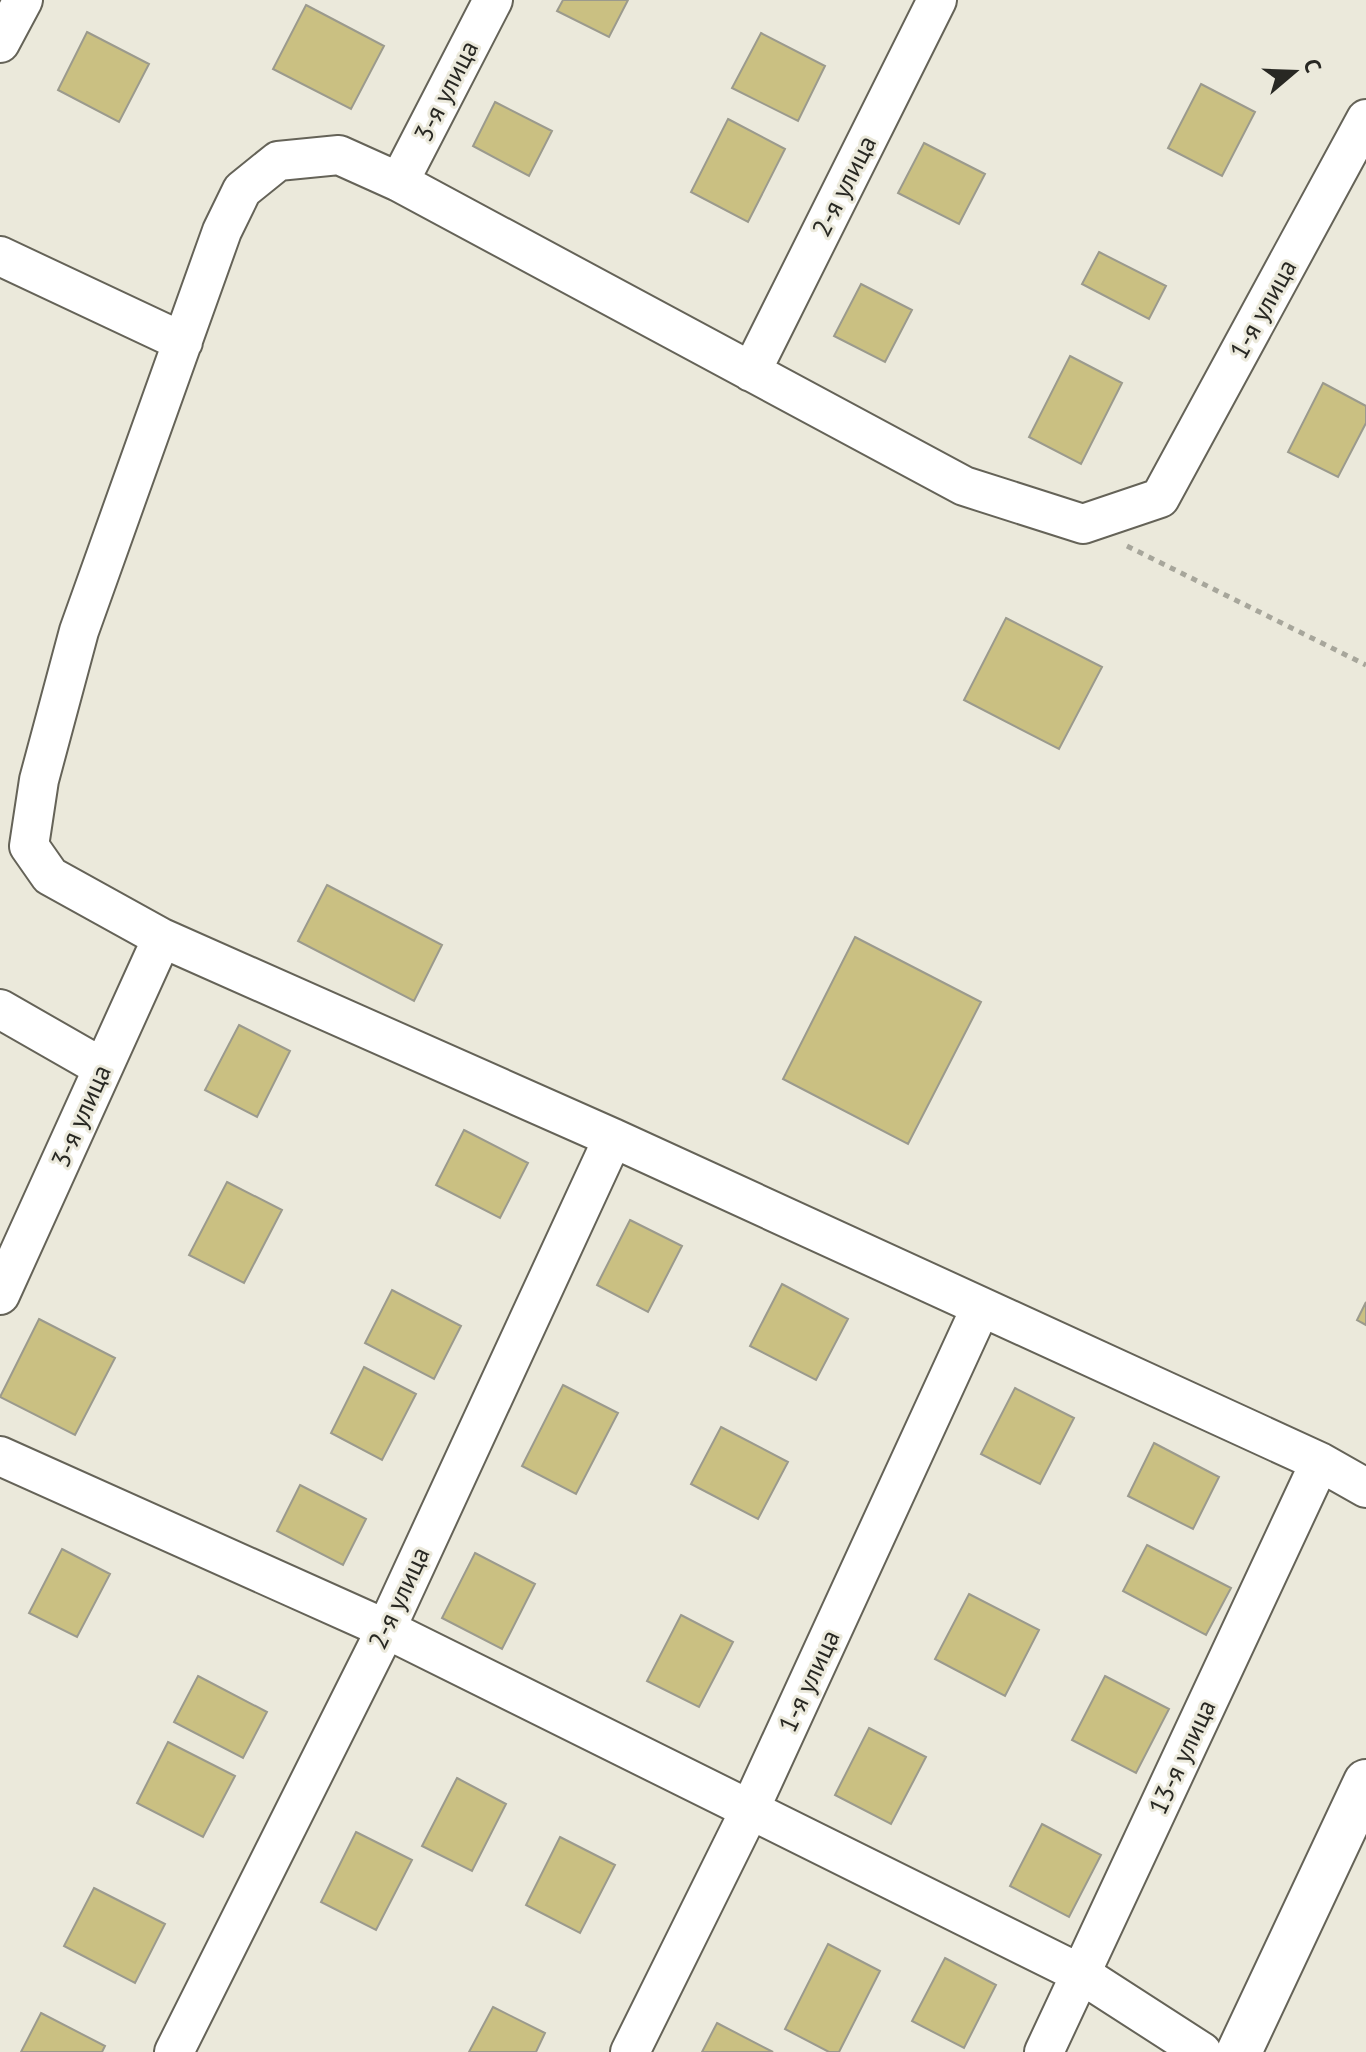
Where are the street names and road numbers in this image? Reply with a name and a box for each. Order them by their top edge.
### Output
street label: 3-я улица [406,35,485,147]
street label: 2-я улица [804,130,883,242]
street label: 1-я улица [1222,253,1303,364]
street label: 3-я улица [43,1059,118,1172]
street label: 2-я улица [361,1541,437,1654]
street label: 1-я улица [771,1624,847,1737]
street label: 13-я улица [1141,1694,1223,1820]

